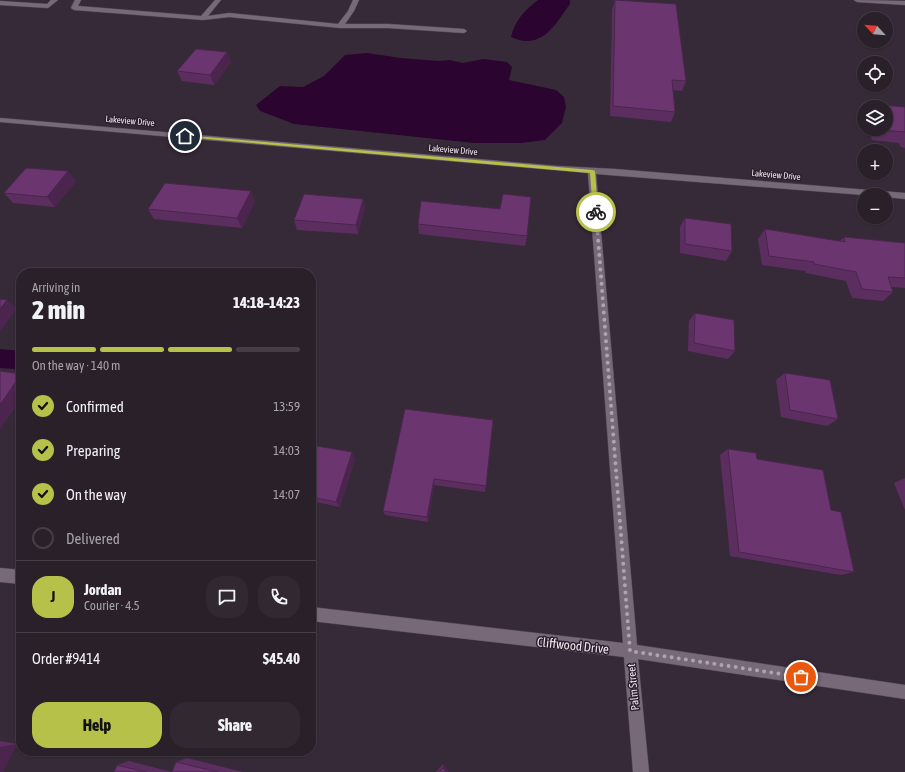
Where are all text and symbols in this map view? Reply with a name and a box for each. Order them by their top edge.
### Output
north arrow [857,12,893,48]
map controls [857,12,893,224]
button: locate [857,56,893,92]
button: layers [857,100,893,136]
street label: Lakeview Drive [105,114,155,128]
pin [168,119,202,153]
icon: home [174,125,196,147]
street label: Lakeview Drive [428,143,478,157]
button: + [857,144,893,180]
street label: Lakeview Drive [751,168,801,182]
button: − [857,188,893,224]
courier [576,192,616,232]
icon: bike [585,201,607,223]
text: Arriving in [32,280,80,295]
text: 14:18–14:23 [233,294,300,311]
text: 2 min [32,295,85,325]
text: On the way · 140 m [32,358,120,373]
icon: check [32,395,54,417]
text: Confirmed [66,398,124,415]
text: 13:59 [273,399,300,414]
icon: check [32,439,54,461]
text: Preparing [66,442,120,459]
text: 14:03 [273,443,300,458]
icon: check [32,483,54,505]
text: On the way [66,486,127,503]
text: 14:07 [273,487,300,502]
text: Delivered [66,530,120,547]
button: chat [206,576,248,618]
button: phone [258,576,300,618]
text: Jordan [84,581,122,598]
text: J [51,588,55,605]
text: Courier · 4.5 [84,598,140,613]
street label: Cliffwood Drive [536,634,610,657]
text: Order #9414 [32,650,100,667]
text: $45.40 [263,650,300,667]
pin [784,660,818,694]
street label: Palm Street [625,663,641,711]
icon: bag [790,666,812,688]
button: Help [32,702,162,748]
button: Share [170,702,300,748]

